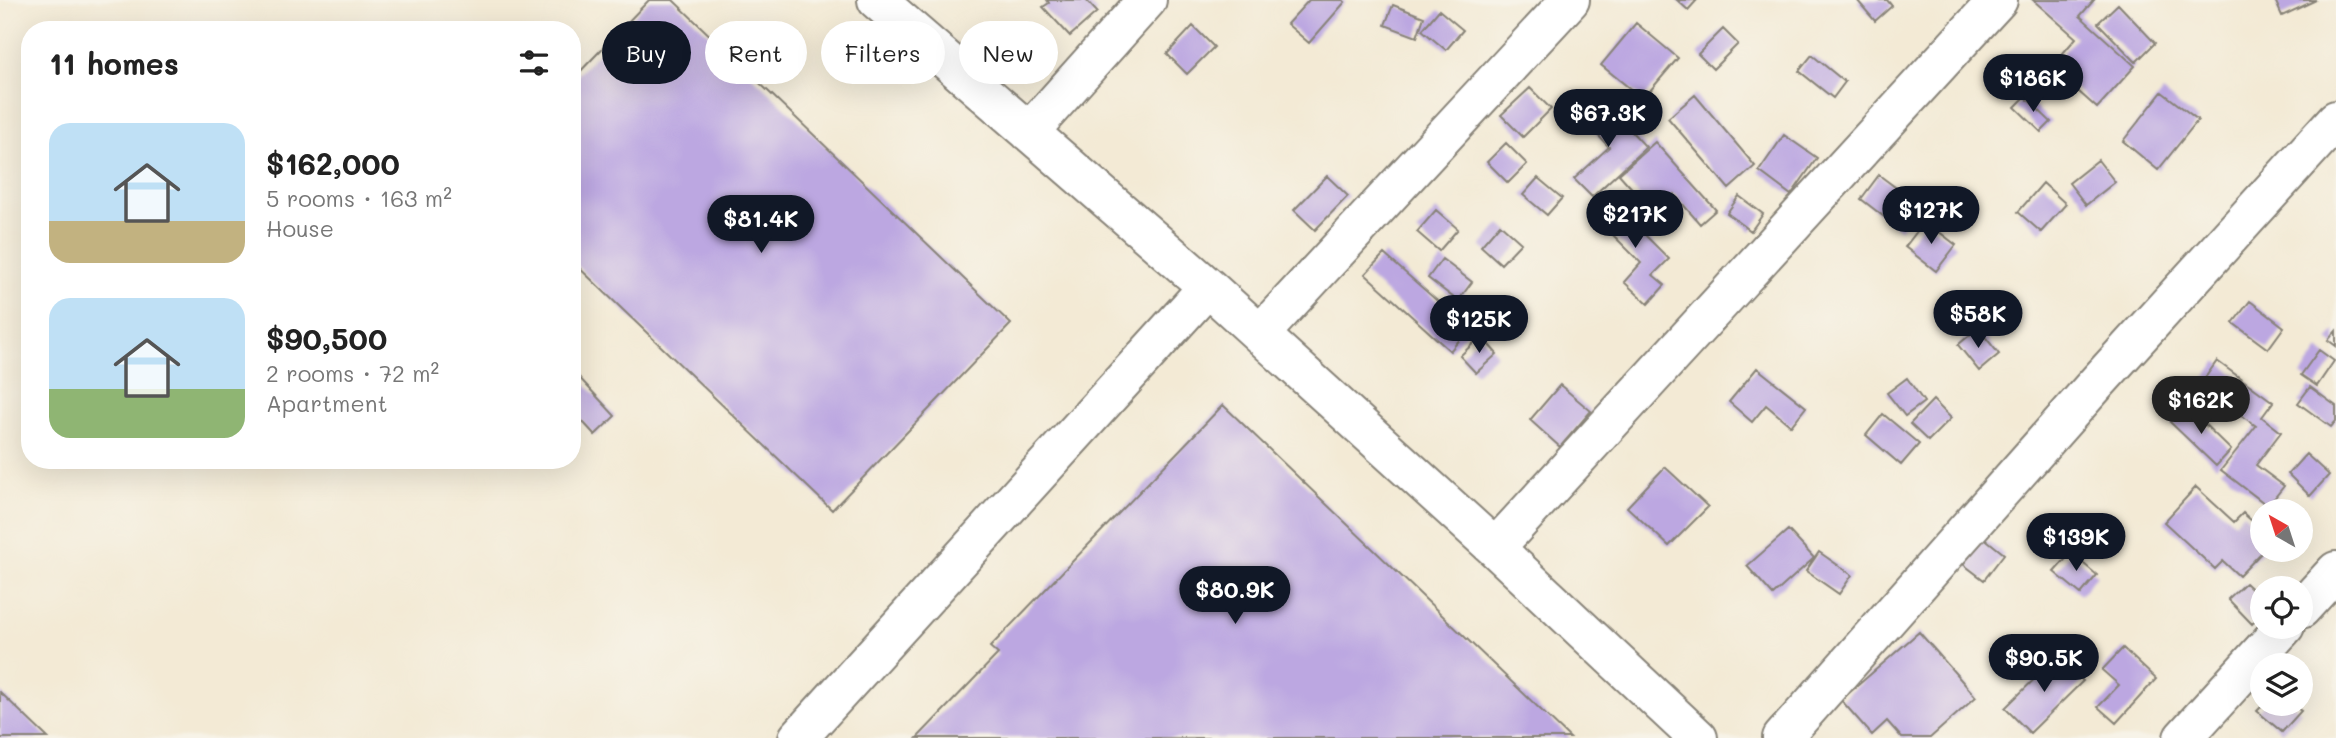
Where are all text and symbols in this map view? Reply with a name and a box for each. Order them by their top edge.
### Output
chip: Buy [602,21,691,84]
chip: Rent [705,21,807,84]
chip: Filters [821,21,945,84]
chip: New [959,21,1058,84]
text: 11 homes [49,43,179,83]
icon: filters [515,44,553,82]
pin: $186K [1984,54,2082,114]
text: $186K [1999,62,2067,92]
pin: $67.3K [1551,90,1665,149]
text: $67.3K [1570,97,1646,127]
text: $162,000 [266,143,400,183]
icon: home [105,151,189,235]
text: 5 rooms · 163 m² [266,183,452,213]
pin: $127K [1882,187,1980,246]
pin: $217K [1586,190,1684,250]
text: $127K [1898,194,1964,224]
pin: $81.4K [704,196,818,255]
text: $217K [1602,198,1668,228]
text: $81.4K [723,203,799,233]
text: House [266,213,334,243]
pin: $58K [1937,290,2019,350]
pin: $125K [1430,296,1528,355]
text: $58K [1949,298,2007,328]
text: $125K [1446,303,1512,333]
text: $90,500 [266,318,387,358]
icon: home [105,326,189,410]
text: 2 rooms · 72 m² [266,358,439,388]
pin: $162K [2152,376,2250,436]
text: $162K [2168,384,2234,414]
text: Apartment [266,388,388,418]
north arrow [2250,499,2314,562]
map controls [2250,499,2313,716]
pin: $139K [2027,514,2125,573]
text: $139K [2042,521,2110,551]
pin: $80.9K [1178,566,1292,626]
text: $80.9K [1195,574,1275,604]
button: locate [2250,576,2313,639]
pin: $90.5K [1987,634,2101,694]
text: $90.5K [2005,642,2083,672]
button: layers [2250,653,2313,716]

